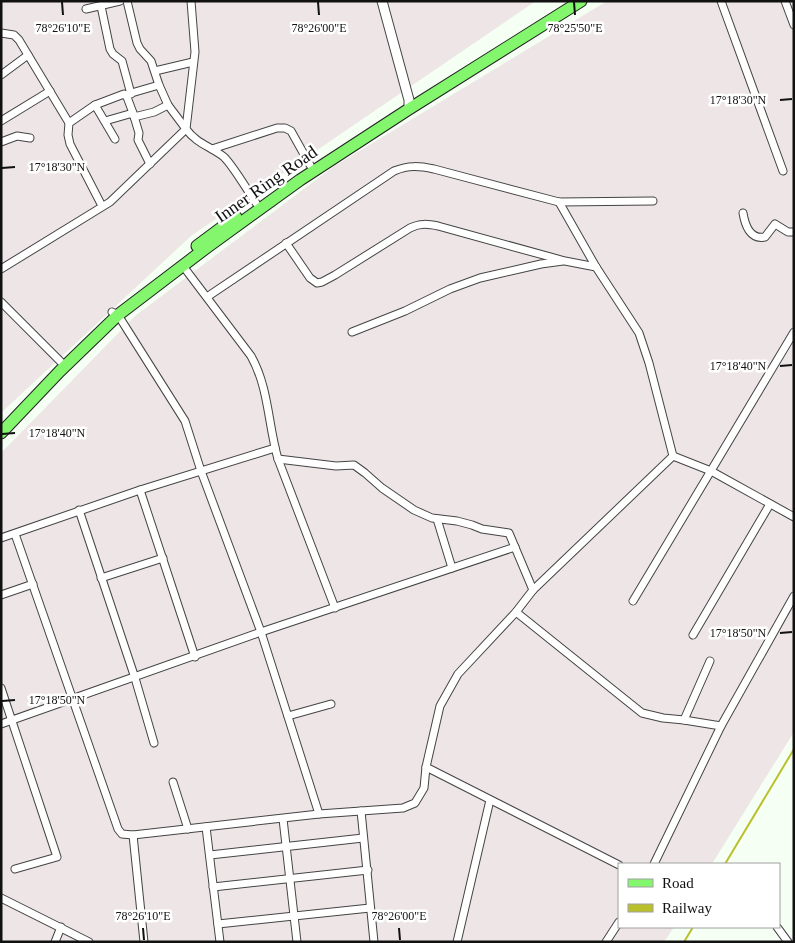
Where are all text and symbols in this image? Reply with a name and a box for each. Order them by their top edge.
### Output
text: 78°26'10"E [35,21,91,35]
text: 78°26'00"E [291,21,347,35]
text: 78°25'50"E [547,21,603,35]
text: 17°18'30"N [710,93,767,107]
street label: Inner Ring Road [211,141,321,227]
text: 17°18'30"N [29,160,86,174]
text: 17°18'40"N [710,359,767,373]
text: 17°18'40"N [29,426,86,440]
text: 17°18'50"N [710,626,767,640]
text: 17°18'50"N [29,693,86,707]
legend [618,863,780,928]
text: Road [662,875,694,891]
text: Railway [662,900,712,916]
text: 78°26'10"E [115,909,171,923]
text: 78°26'00"E [371,909,427,923]

